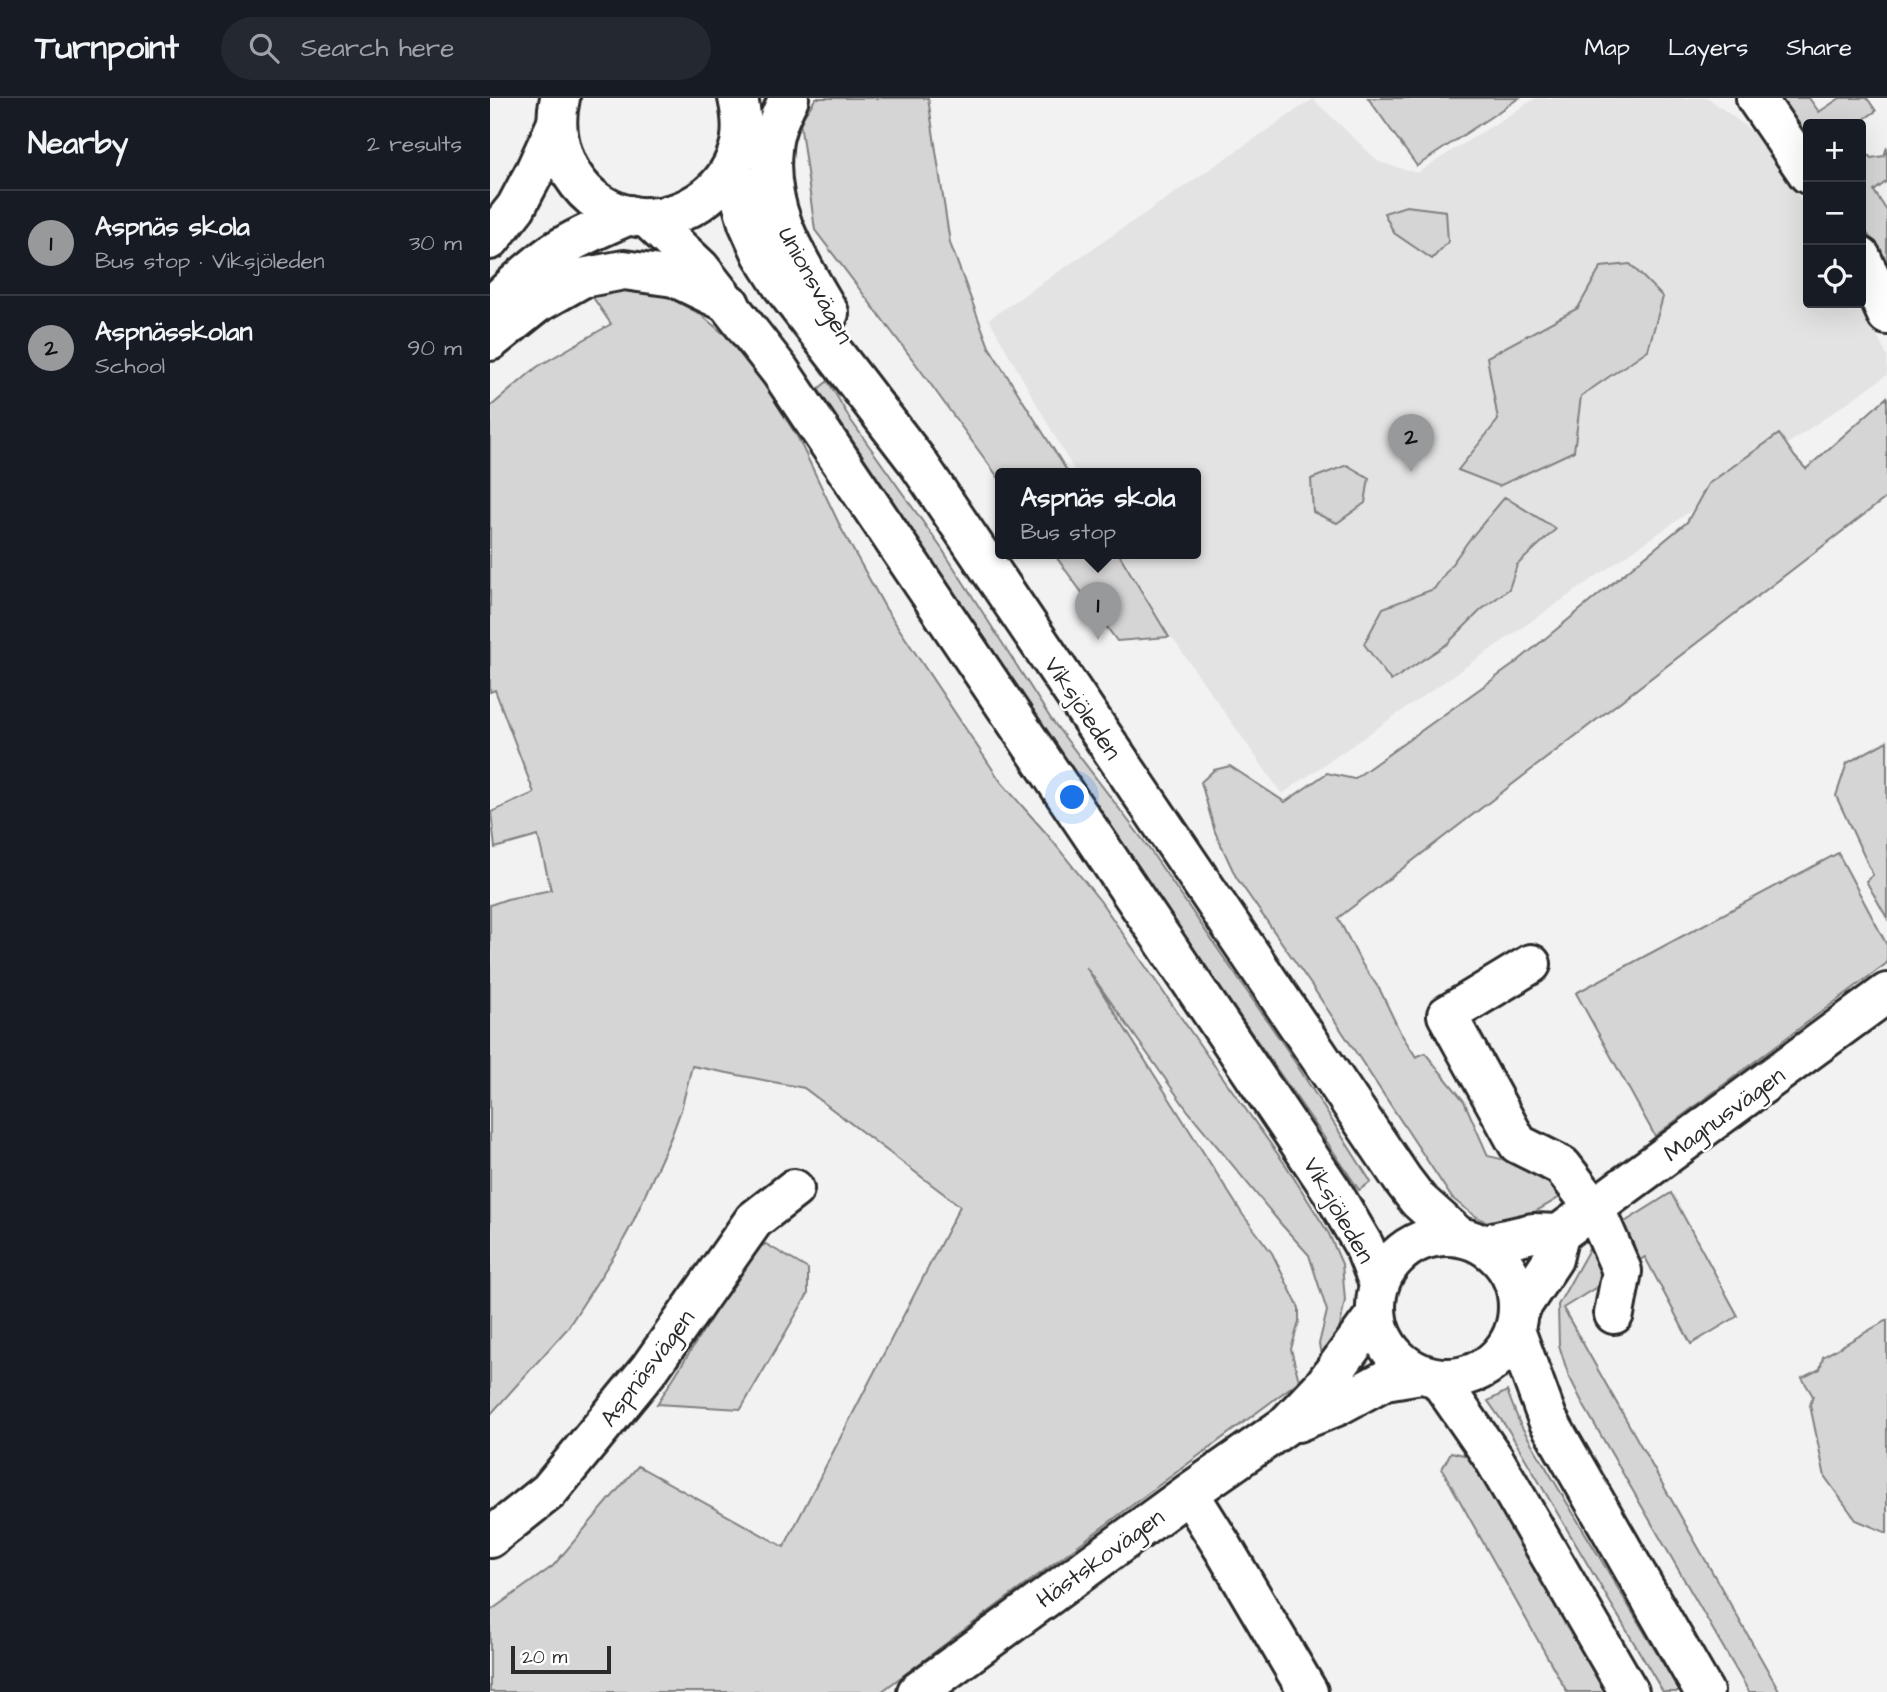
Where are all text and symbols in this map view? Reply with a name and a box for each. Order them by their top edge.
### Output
search box [221,17,711,80]
text: Turnpoint [35,25,179,71]
icon: search [245,29,283,67]
text: Search here [301,30,454,66]
text: Map [1585,31,1630,65]
text: Layers [1668,31,1748,65]
text: Share [1786,31,1852,65]
map controls [1803,119,1866,308]
button: + [1803,119,1866,182]
text: Nearby [28,123,128,165]
text: 2 results [367,128,462,160]
button: − [1803,182,1866,245]
text: Aspnäs skola [95,209,250,245]
street label: Unionsvägen [768,221,861,350]
text: 1 [50,227,52,259]
text: 30 m [409,227,462,259]
text: Bus stop · Viksjöleden [95,245,324,277]
button: locate [1803,245,1866,308]
text: Aspnässkolan [95,314,252,350]
text: 2 [44,332,58,364]
text: 90 m [407,332,462,364]
text: School [95,350,165,382]
pin: 2 [1388,414,1434,472]
popup [995,468,1201,559]
text: Aspnäs skola [1021,480,1175,516]
text: Bus stop [1021,516,1116,548]
pin: 1 [1075,582,1121,640]
street label: Viksjöleden [1035,650,1129,767]
your location [1055,780,1089,814]
street label: Magnusvägen [1657,1059,1793,1171]
street label: Viksjöleden [1294,1151,1382,1270]
street label: Aspnäsvägen [592,1303,704,1435]
street label: Hästskovägen [1030,1501,1172,1618]
scale bar [511,1643,611,1675]
text: 20 m [522,1644,567,1671]

